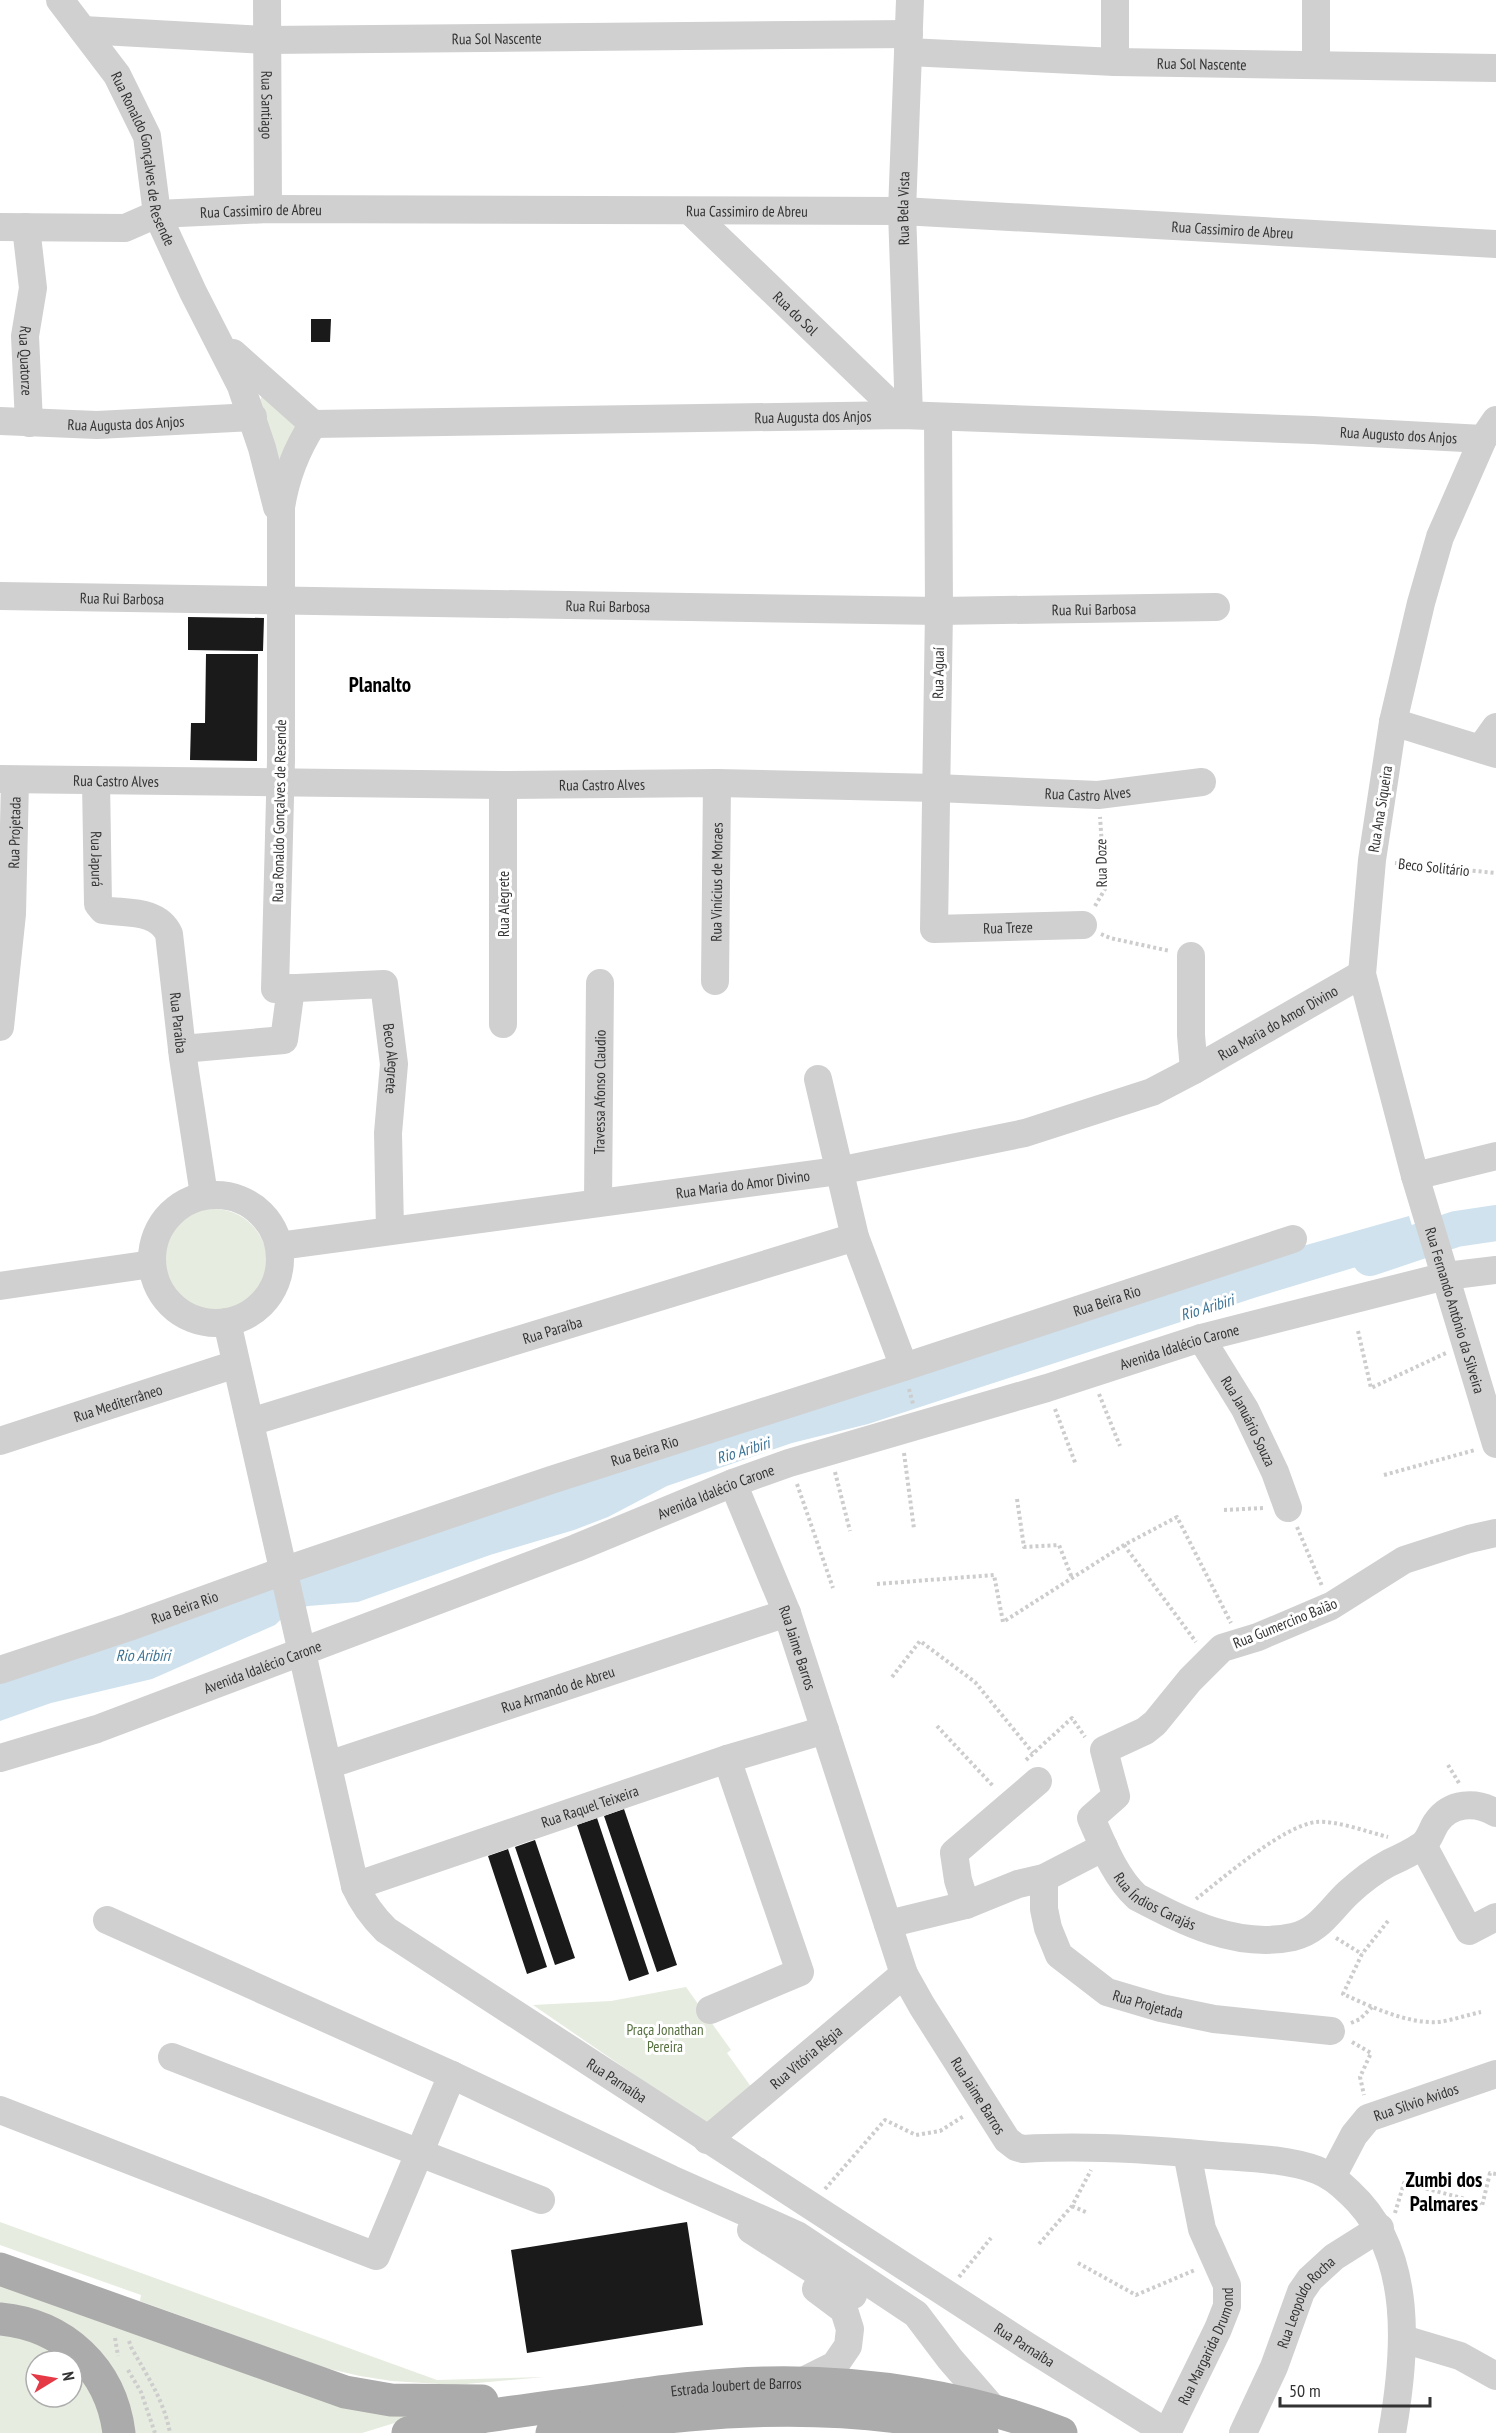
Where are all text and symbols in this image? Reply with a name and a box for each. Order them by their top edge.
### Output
street label: Rua Sol Nascente [452,28,542,48]
street label: Rua Sol Nascente [1157,53,1247,74]
street label: Rua Ronaldo Gonçalves de Resende [107,68,180,249]
street label: Rua Santiago [258,71,277,139]
street label: Rua Bela Vista [892,171,913,245]
street label: Rua Cassimiro de Abreu [200,199,322,222]
street label: Rua Cassimiro de Abreu [686,201,808,220]
street label: Rua Cassimiro de Abreu [1171,216,1294,242]
street label: Rua do Sol [769,287,823,339]
street label: Rua Quatorze [15,325,37,396]
street label: Rua Augusta dos Anjos [754,406,872,427]
street label: Rua Augusta dos Anjos [67,411,185,435]
street label: Rua Augusto dos Anjos [1339,422,1458,447]
street label: Rua Rui Barbosa [80,588,164,608]
street label: Rua Rui Barbosa [566,596,650,616]
street label: Rua Rui Barbosa [1052,599,1136,619]
street label: Rua Aguaí [928,646,948,699]
district label: Planalto [349,671,411,698]
street label: Rua Ronaldo Gonçalves de Resende [268,719,290,903]
street label: Rua Ana Siqueira [1364,764,1396,854]
street label: Rua Castro Alves [73,770,159,790]
street label: Rua Castro Alves [559,774,645,794]
street label: Rua Castro Alves [1044,782,1132,805]
street label: Rua Projetada [4,796,24,869]
street label: Rua Vinícius de Moraes [706,822,726,942]
street label: Rua Japurá [87,831,107,887]
street label: Rua Doze [1091,839,1111,887]
street label: Beco Solitário [1397,854,1471,880]
street label: Rua Alegrete [494,871,513,937]
street label: Rua Treze [983,917,1033,937]
street label: Rua Maria do Amor Divino [1214,981,1341,1064]
street label: Rua Paraíba [166,991,192,1054]
street label: Beco Alegrete [379,1022,404,1095]
street label: Travessa Afonso Claudio [589,1030,609,1154]
street label: Rua Maria do Amor Divino [675,1165,811,1202]
street label: Rua Fernando Antônio da Silveira [1422,1225,1490,1395]
street label: Rua Beira Rio [1071,1280,1143,1320]
water label: Rio Aribiri [1178,1289,1238,1325]
street label: Rua Paraíba [520,1312,584,1348]
street label: Avenida Idalécio Carone [1117,1319,1241,1373]
street label: Rua Januário Souza [1217,1372,1280,1469]
street label: Rua Mediterrâneo [71,1379,165,1426]
street label: Rua Beira Rio [608,1430,681,1470]
water label: Rio Aribiri [714,1432,774,1468]
street label: Avenida Idalécio Carone [654,1460,777,1523]
street label: Rua Beira Rio [148,1586,220,1628]
street label: Rua Gumercino Baião [1230,1593,1340,1653]
street label: Rua Jaime Barros [775,1602,821,1692]
street label: Avenida Idalécio Carone [201,1636,324,1697]
water label: Rio Aribiri [116,1645,173,1665]
street label: Rua Armando de Abreu [499,1661,617,1717]
street label: Rua Raquel Teixeira [538,1780,641,1831]
street label: Rua Índios Carajás [1110,1868,1199,1934]
street label: Rua Projetada [1111,1985,1185,2022]
park label: Praça Jonathan Pereira [627,2020,703,2056]
street label: Rua Vitória Régia [766,2021,846,2093]
street label: Rua Jaime Barros [947,2053,1010,2138]
street label: Rua Parnaíba [583,2054,651,2106]
street label: Rua Sílvio Avidos [1371,2078,1461,2125]
district label: Zumbi dos Palmares [1406,2166,1482,2217]
street label: Rua Leopoldo Rocha [1272,2252,1339,2351]
street label: Rua Margarida Drumond [1173,2287,1237,2408]
street label: Rua Parnaíba [991,2318,1059,2371]
north arrow [24,2349,84,2409]
text: N [58,2370,79,2382]
scale bar [1280,2370,1430,2408]
street label: Estrada Joubert de Barros [670,2373,802,2400]
text: 50 m [1289,2379,1321,2402]

